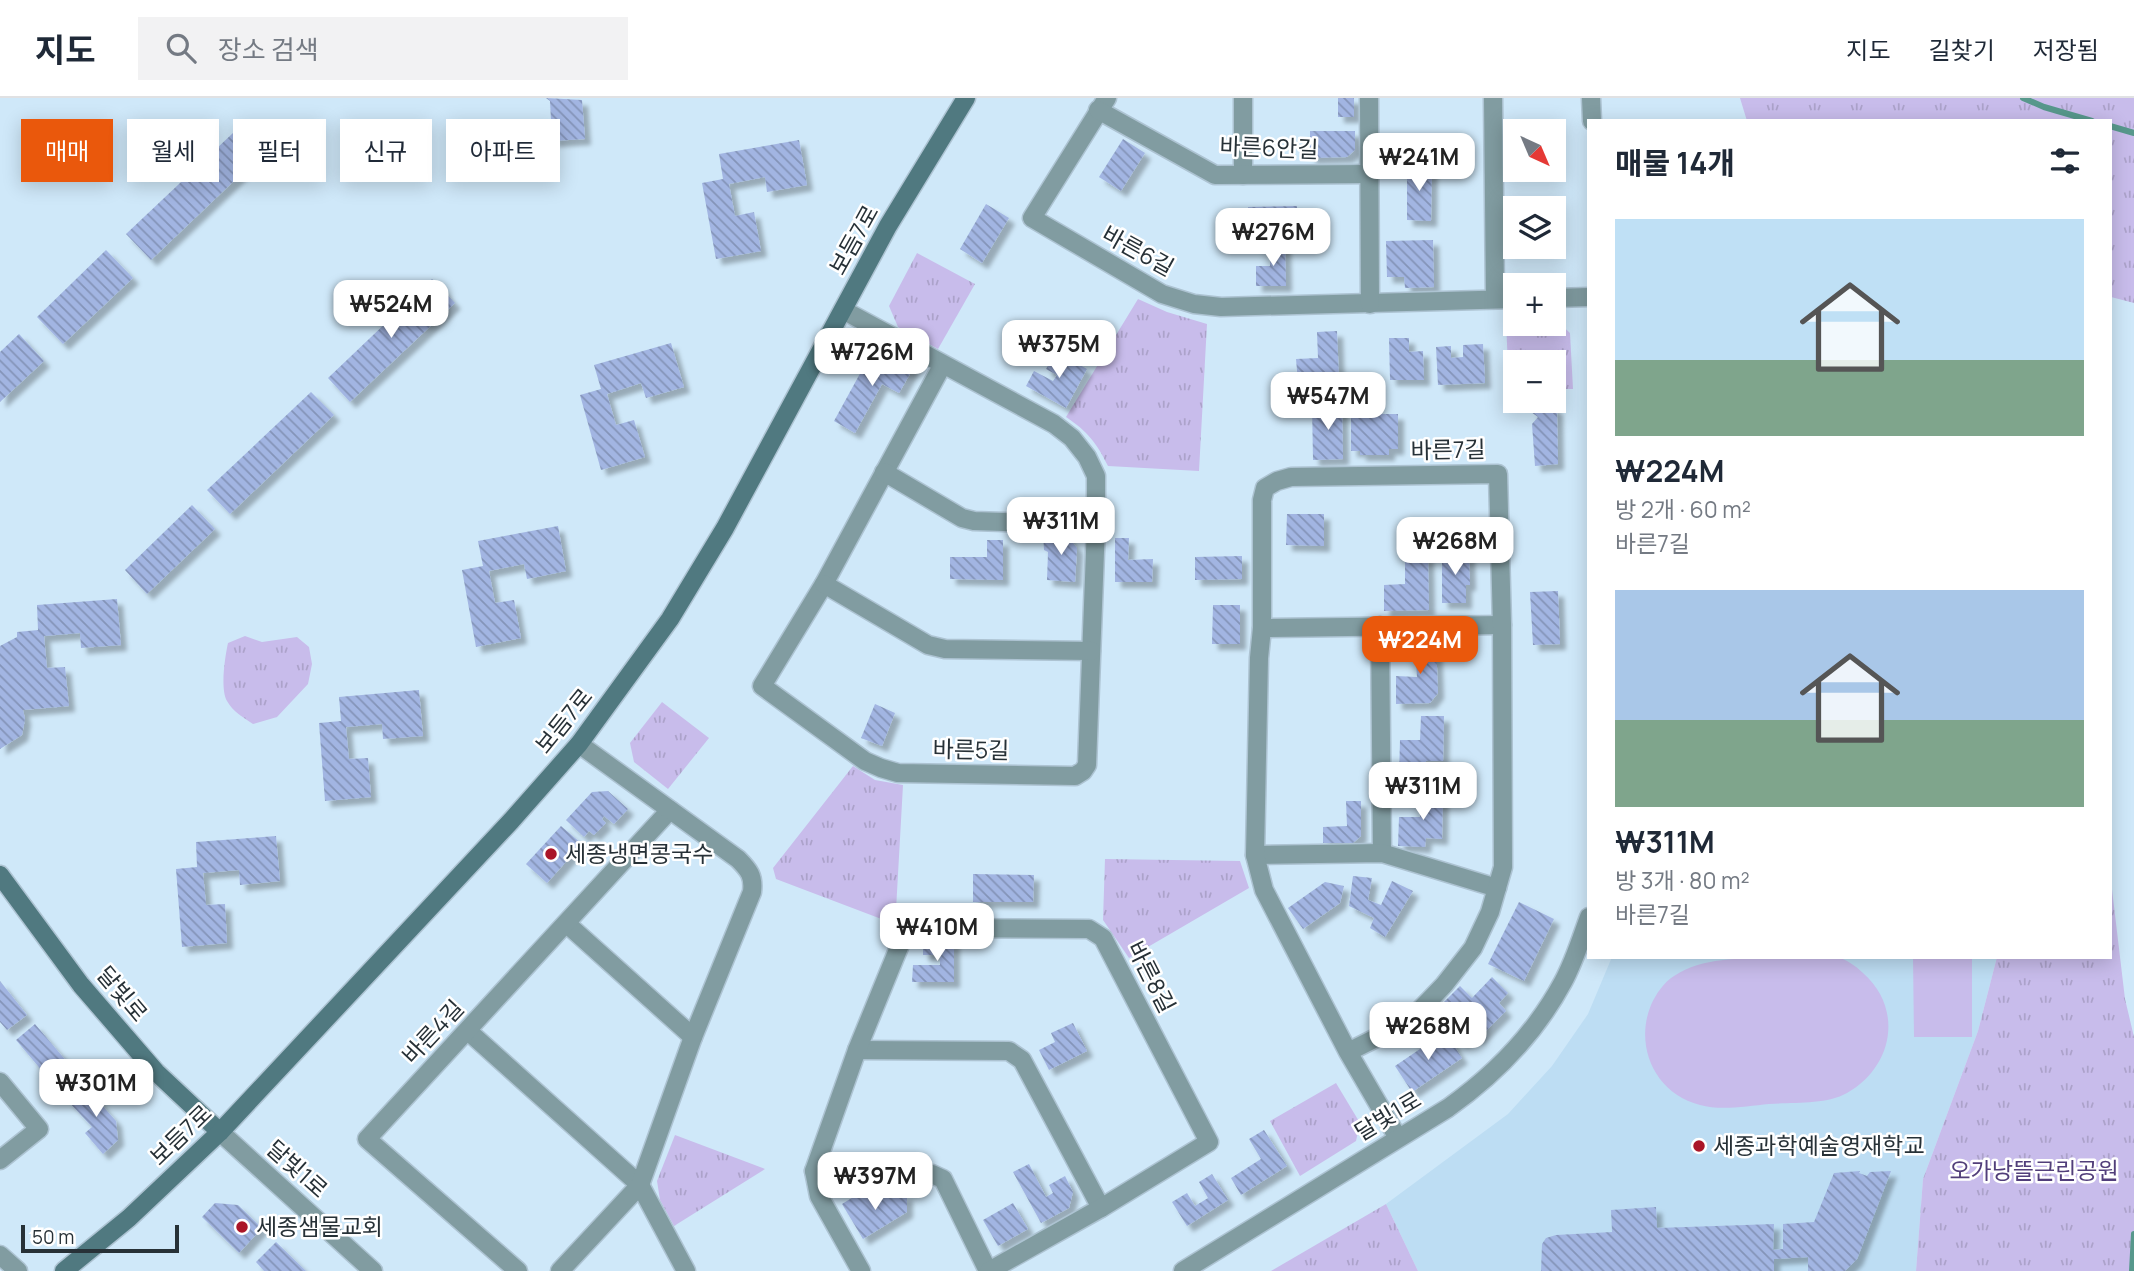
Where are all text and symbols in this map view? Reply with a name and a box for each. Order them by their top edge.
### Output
search box [138,17,628,80]
text: 지도 [35,27,96,72]
icon: search [162,29,200,67]
text: 장소 검색 [218,31,319,67]
text: 지도 [1846,33,1891,66]
text: 길찾기 [1929,33,1995,66]
text: 저장됨 [2033,33,2099,66]
chip: 매매 [21,119,113,182]
chip: 월세 [127,119,219,182]
chip: 필터 [233,119,326,182]
chip: 신규 [340,119,432,182]
chip: 아파트 [446,119,560,182]
north arrow [1503,119,1566,182]
map controls [1503,119,1566,413]
street label: 바른6안길 [1219,129,1319,165]
pin: ₩241M [1370,134,1468,193]
text: ₩241M [1379,140,1459,172]
text: 매물 14개 [1615,142,1735,183]
icon: filters [2046,142,2084,180]
button: layers [1503,196,1566,259]
street label: 보듬7로 [821,199,885,280]
pin: ₩276M [1224,208,1322,268]
text: ₩276M [1231,215,1315,247]
street label: 바른6길 [1097,217,1180,283]
icon: home [1787,264,1913,390]
button: + [1503,273,1566,336]
pin: ₩524M [342,280,440,340]
text: ₩524M [349,287,433,319]
pin: ₩375M [1010,320,1108,380]
text: ₩375M [1018,327,1100,359]
pin: ₩726M [823,328,921,388]
text: ₩726M [830,335,914,367]
button: − [1503,350,1566,413]
pin: ₩547M [1279,372,1377,432]
text: ₩547M [1287,379,1369,411]
street label: 바른7길 [1410,432,1486,466]
text: ₩224M [1615,450,1724,491]
text: 방 2개 · 60 m² [1615,493,1751,525]
pin: ₩311M [1012,498,1110,557]
text: ₩311M [1023,504,1099,536]
pin: ₩268M [1406,518,1504,577]
text: ₩268M [1412,524,1498,556]
text: 바른7길 [1615,527,1690,559]
pin: ₩224M [1371,616,1469,676]
text: ₩224M [1378,623,1462,655]
icon: home [1787,635,1913,761]
street label: 보듬7로 [527,681,599,760]
street label: 바른5길 [932,732,1010,766]
pin: ₩311M [1374,762,1472,822]
text: ₩311M [1385,769,1461,801]
text: ₩311M [1615,821,1715,862]
place label: 세종냉면콩국수 [565,837,713,869]
marker: 세종냉면콩국수 [543,846,559,862]
text: 방 3개 · 80 m² [1615,864,1750,896]
text: 바른7길 [1615,898,1690,930]
pin: ₩410M [888,904,986,963]
text: ₩410M [896,910,978,942]
street label: 바른8길 [1120,935,1184,1018]
street label: 달빛로 [90,959,155,1028]
street label: 바른4길 [394,992,470,1070]
pin: ₩268M [1379,1002,1477,1062]
text: ₩268M [1385,1009,1471,1041]
pin: ₩301M [47,1060,145,1119]
text: ₩301M [55,1066,137,1098]
street label: 달빛1로 [1348,1083,1427,1148]
street label: 보듬7로 [142,1097,218,1172]
place label: 세종과학예술영재학교 [1713,1129,1925,1161]
street label: 달빛1로 [260,1132,335,1204]
marker: 세종과학예술영재학교 [1691,1138,1707,1154]
pin: ₩397M [826,1152,924,1212]
park label: 오가낭뜰근린공원 [1949,1154,2119,1186]
text: ₩397M [834,1159,916,1191]
place label: 세종샘물교회 [256,1210,383,1242]
marker: 세종샘물교회 [234,1219,250,1235]
scale bar [21,1222,178,1254]
text: 50 m [32,1224,74,1250]

